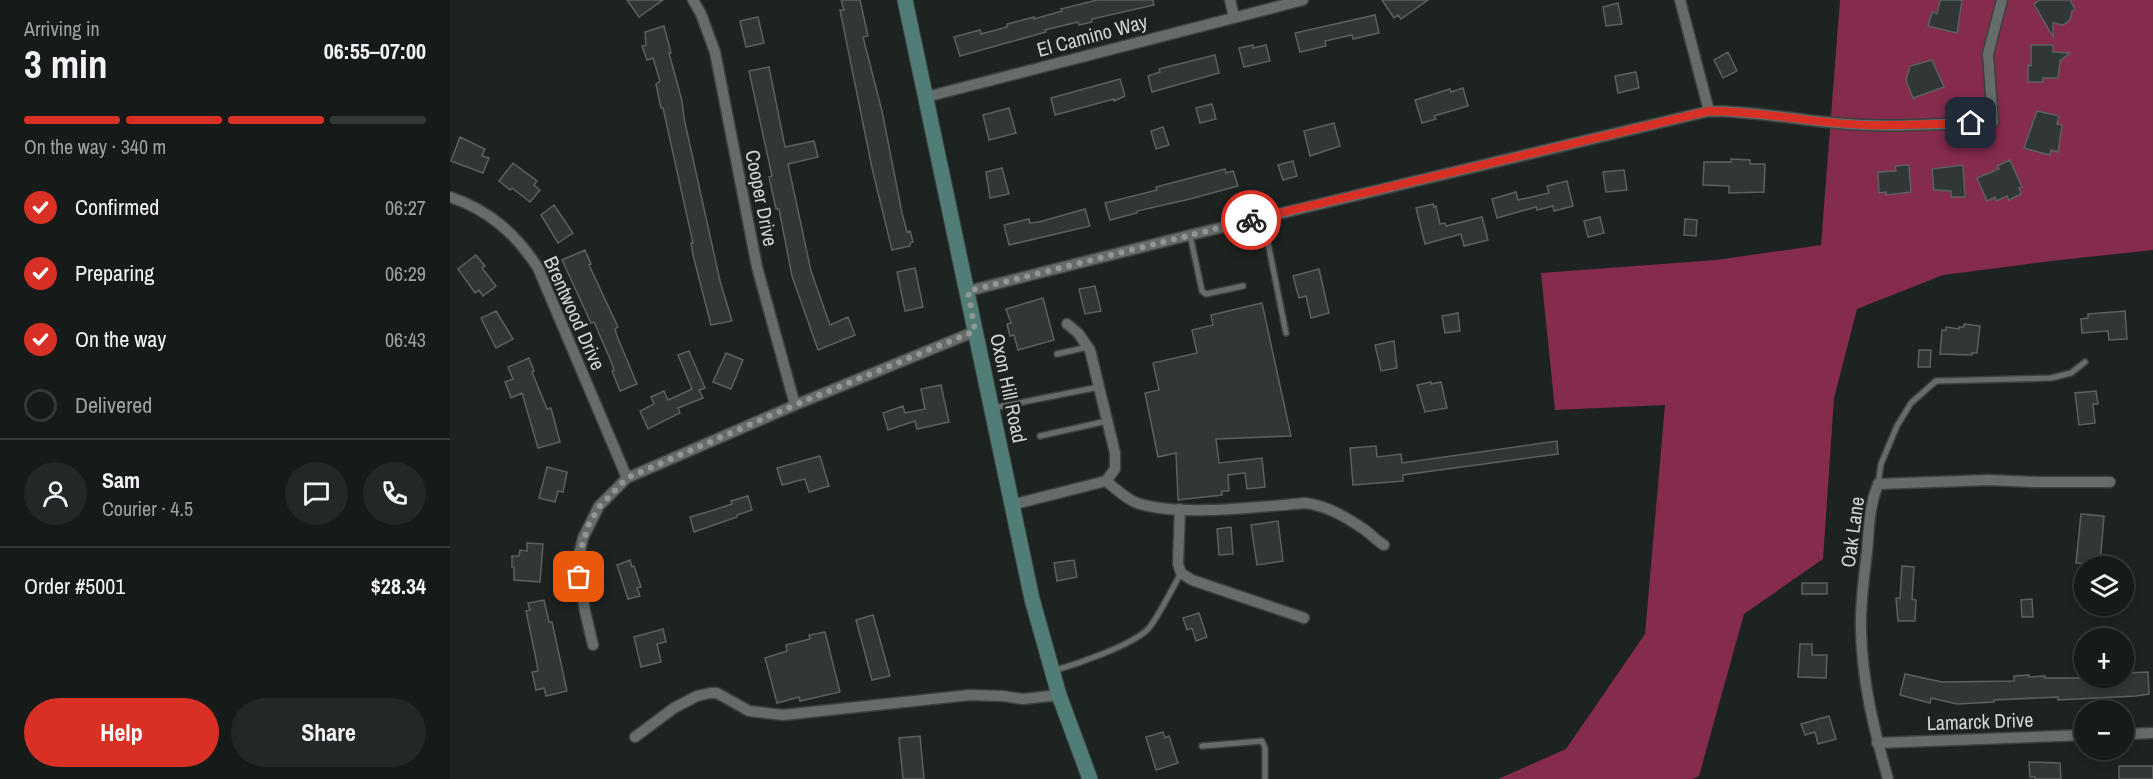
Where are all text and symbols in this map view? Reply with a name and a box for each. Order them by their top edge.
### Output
street label: El Camino Way [1034,7,1151,63]
text: Arriving in [24,15,100,42]
text: 06:55–07:00 [324,36,426,66]
text: 3 min [24,38,108,90]
pin [1945,97,1996,148]
icon: home [1954,106,1987,139]
text: On the way · 340 m [24,133,166,160]
street label: Cooper Drive [739,148,785,248]
courier [1221,190,1281,250]
icon: check [24,191,57,224]
text: Confirmed [75,192,159,222]
text: 06:27 [385,194,426,221]
icon: bike [1235,204,1268,237]
street label: Brentwood Drive [538,252,612,374]
icon: check [24,257,57,290]
text: Preparing [75,258,154,288]
text: 06:29 [385,260,426,287]
icon: check [24,323,57,356]
text: On the way [75,324,166,354]
text: 06:43 [385,326,426,353]
street label: Oxon Hill Road [984,331,1034,445]
text: Delivered [75,390,152,420]
button: person [24,462,87,525]
button: chat [285,462,348,525]
button: phone [363,462,426,525]
text: Sam [102,465,140,495]
text: Courier · 4.5 [102,495,193,522]
street label: Oak Lane [1834,495,1870,569]
pin [553,551,604,602]
map controls [2074,556,2134,760]
button: layers [2074,556,2134,616]
icon: bag [562,560,595,593]
text: Order #5001 [24,571,125,601]
text: $28.34 [371,571,426,601]
button: + [2074,628,2134,688]
button: Help [24,698,219,767]
button: Share [231,698,426,767]
button: − [2074,700,2134,760]
street label: Lamarck Drive [1926,706,2034,736]

